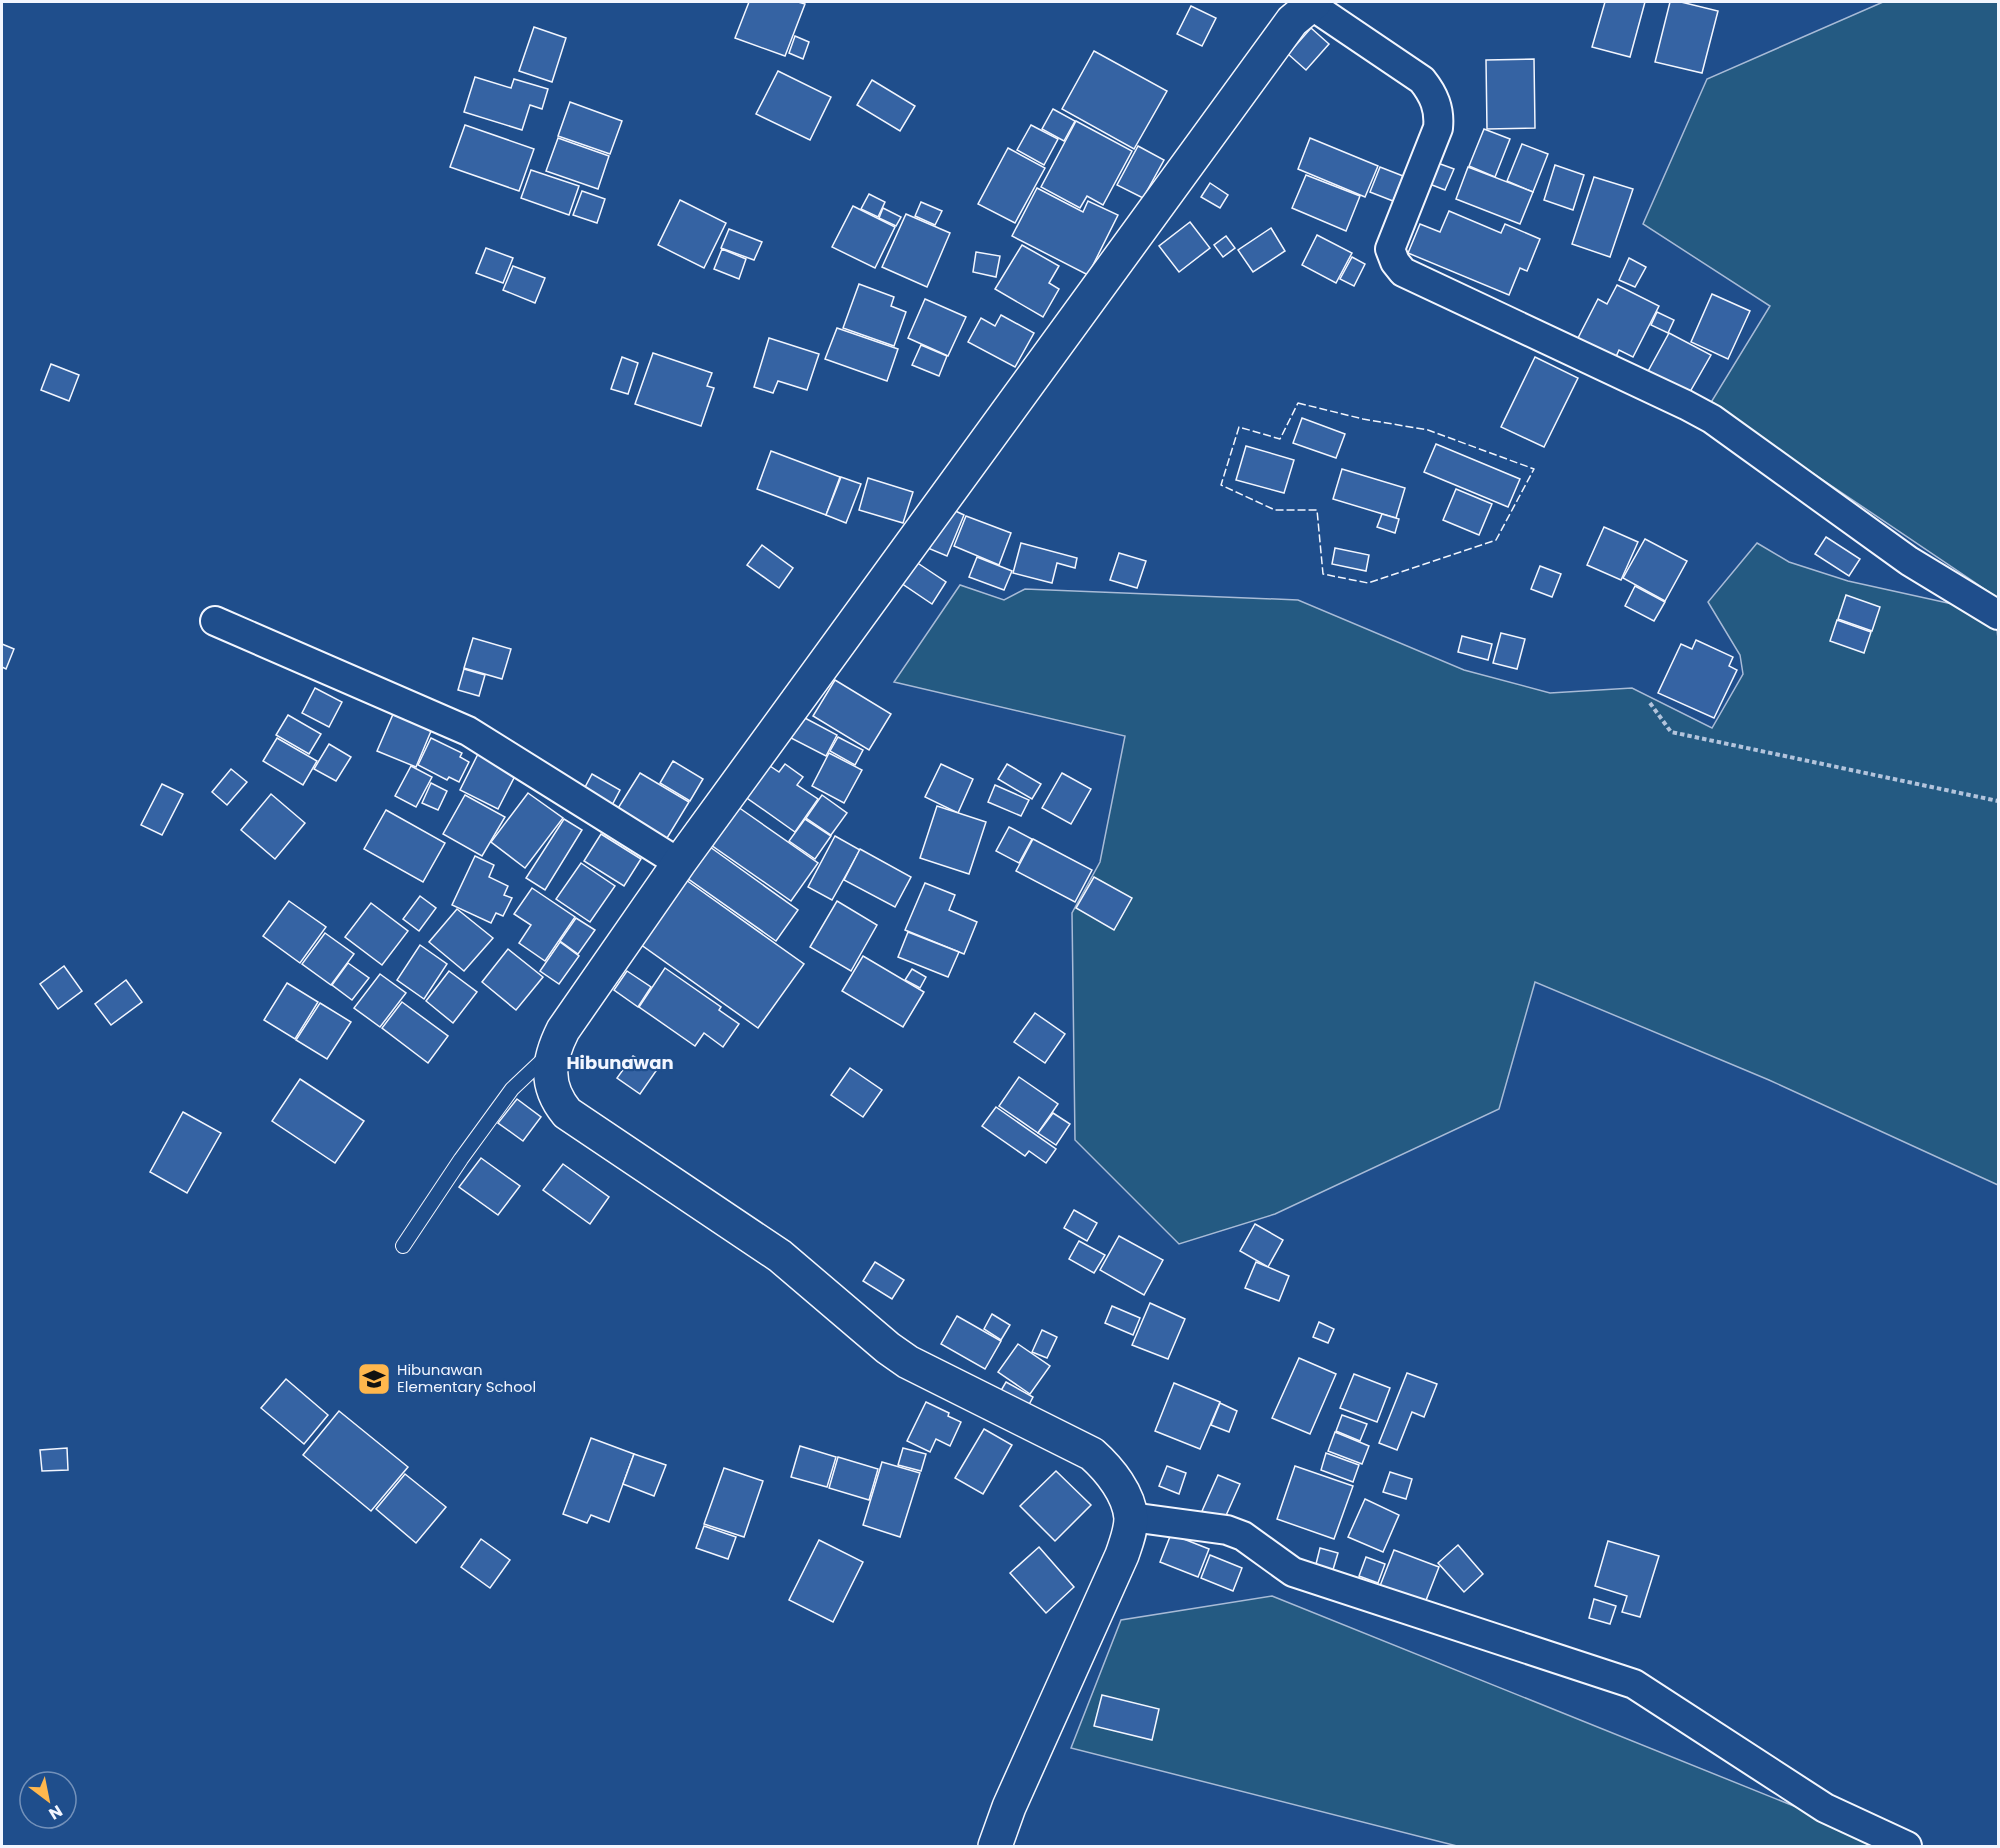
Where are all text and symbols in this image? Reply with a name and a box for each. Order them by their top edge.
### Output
district label: Hibunawan [566,1050,674,1075]
place label: Hibunawan Elementary School [397,1359,536,1397]
school or university icon: Hibunawan Elementary School [356,1361,392,1397]
north arrow [18,1770,78,1830]
text: N [44,1799,67,1825]

